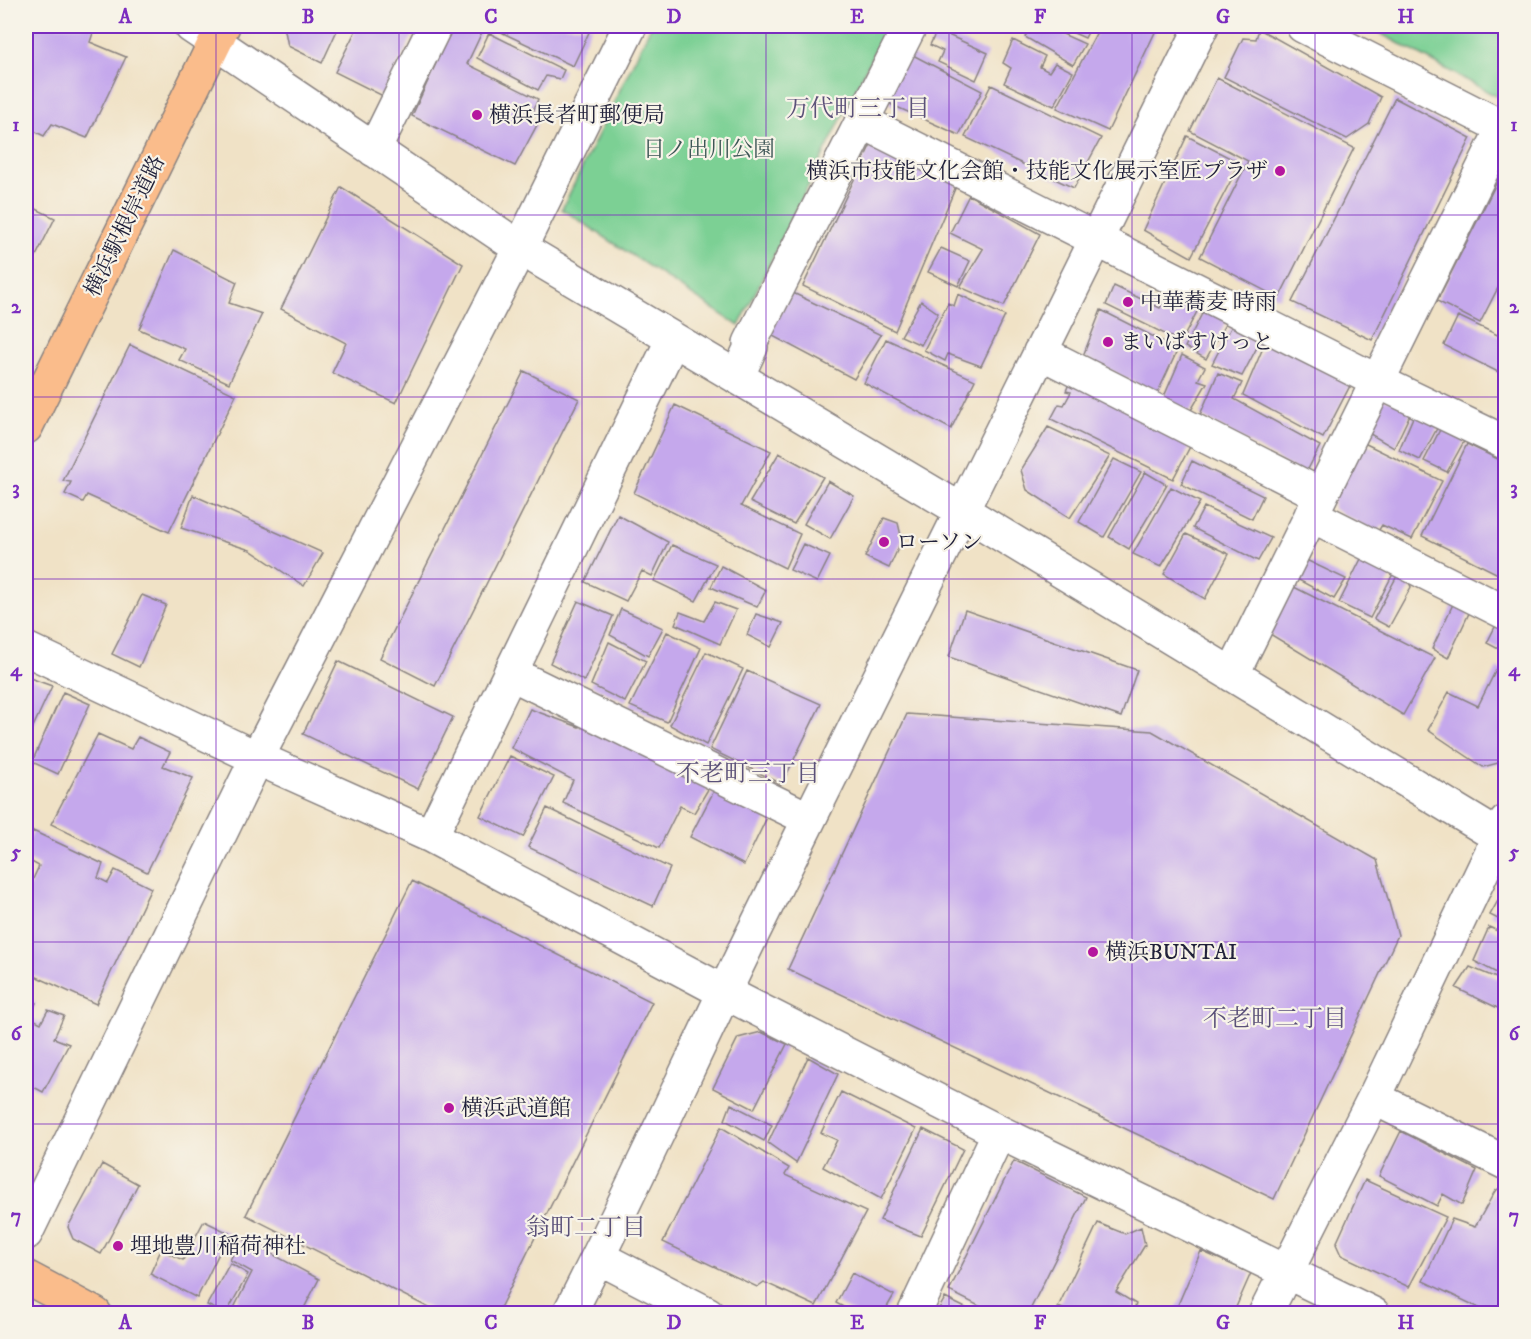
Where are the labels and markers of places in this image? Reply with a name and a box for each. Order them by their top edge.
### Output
place label: 横浜長者町郵便局 [489,102,665,129]
marker: 横浜長者町郵便局 [470,108,484,122]
place label: 横浜市技能文化会館・技能文化展示室匠プラザ [806,158,1268,185]
marker: 横浜市技能文化会館・技能文化展示室匠プラザ [1273,164,1287,178]
place label: 中華蕎麦 時雨 [1140,289,1277,316]
marker: 中華蕎麦 時雨 [1121,295,1135,309]
place label: まいばすけっと [1120,329,1274,356]
marker: まいばすけっと [1101,335,1115,349]
place label: ローソン [896,529,983,556]
marker: ローソン [877,535,891,549]
place label: 横浜BUNTAI [1105,939,1237,966]
marker: 横浜BUNTAI [1086,945,1100,959]
place label: 横浜武道館 [461,1095,571,1122]
marker: 横浜武道館 [442,1101,456,1115]
place label: 埋地豊川稲荷神社 [130,1233,306,1260]
marker: 埋地豊川稲荷神社 [111,1239,125,1253]

